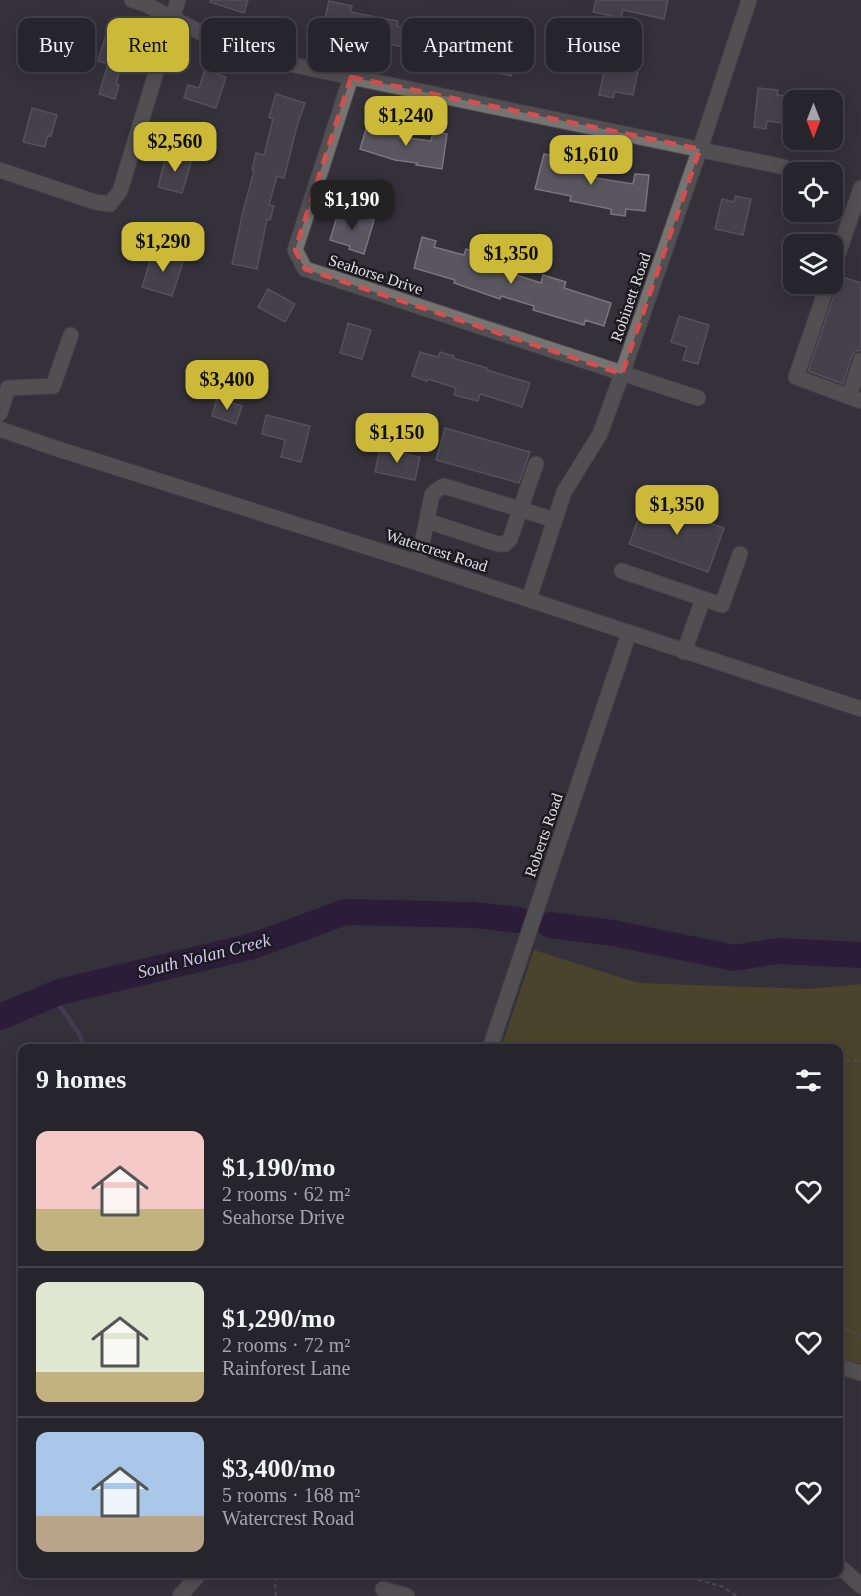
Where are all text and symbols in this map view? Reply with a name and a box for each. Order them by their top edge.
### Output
chip: Buy [18,18,95,72]
chip: Rent [107,18,189,72]
chip: Filters [201,18,296,72]
chip: New [308,18,390,72]
chip: Apartment [402,18,534,72]
chip: House [546,18,642,72]
north arrow [783,90,843,150]
map controls [783,90,843,294]
pin: $1,240 [357,96,455,147]
text: $1,240 [379,104,434,126]
pin: $2,560 [126,122,224,173]
text: $2,560 [148,130,203,152]
pin: $1,610 [542,135,640,186]
text: $1,610 [564,143,619,165]
button: locate [783,162,843,222]
pin: $1,190 [303,180,401,231]
text: $1,190 [325,188,380,210]
pin: $1,290 [114,222,212,273]
text: $1,290 [136,230,191,252]
pin: $1,350 [462,234,560,285]
button: layers [783,234,843,294]
text: $1,350 [484,242,539,264]
street label: Robinett Road [607,250,654,344]
street label: Seahorse Drive [327,251,425,298]
pin: $3,400 [178,360,276,411]
text: $3,400 [200,368,255,390]
pin: $1,150 [348,413,446,464]
text: $1,150 [370,421,425,443]
pin: $1,350 [628,485,726,536]
text: $1,350 [650,493,705,515]
street label: Watercrest Road [384,526,490,575]
street label: Roberts Road [521,791,566,879]
water label: South Nolan Creek [135,930,274,982]
icon: filters [792,1064,825,1097]
text: 9 homes [36,1065,126,1094]
text: $1,190/mo [222,1153,335,1182]
icon: home [84,1155,156,1227]
icon: heart [792,1175,825,1208]
text: 2 rooms · 62 m² [222,1183,350,1205]
text: Seahorse Drive [222,1206,345,1228]
text: $1,290/mo [222,1304,335,1333]
icon: home [84,1306,156,1378]
icon: heart [792,1326,825,1359]
text: 2 rooms · 72 m² [222,1334,350,1356]
text: Rainforest Lane [222,1357,350,1379]
text: $3,400/mo [222,1454,335,1483]
icon: home [84,1456,156,1528]
icon: heart [792,1476,825,1509]
text: 5 rooms · 168 m² [222,1484,360,1506]
text: Watercrest Road [222,1507,354,1529]

